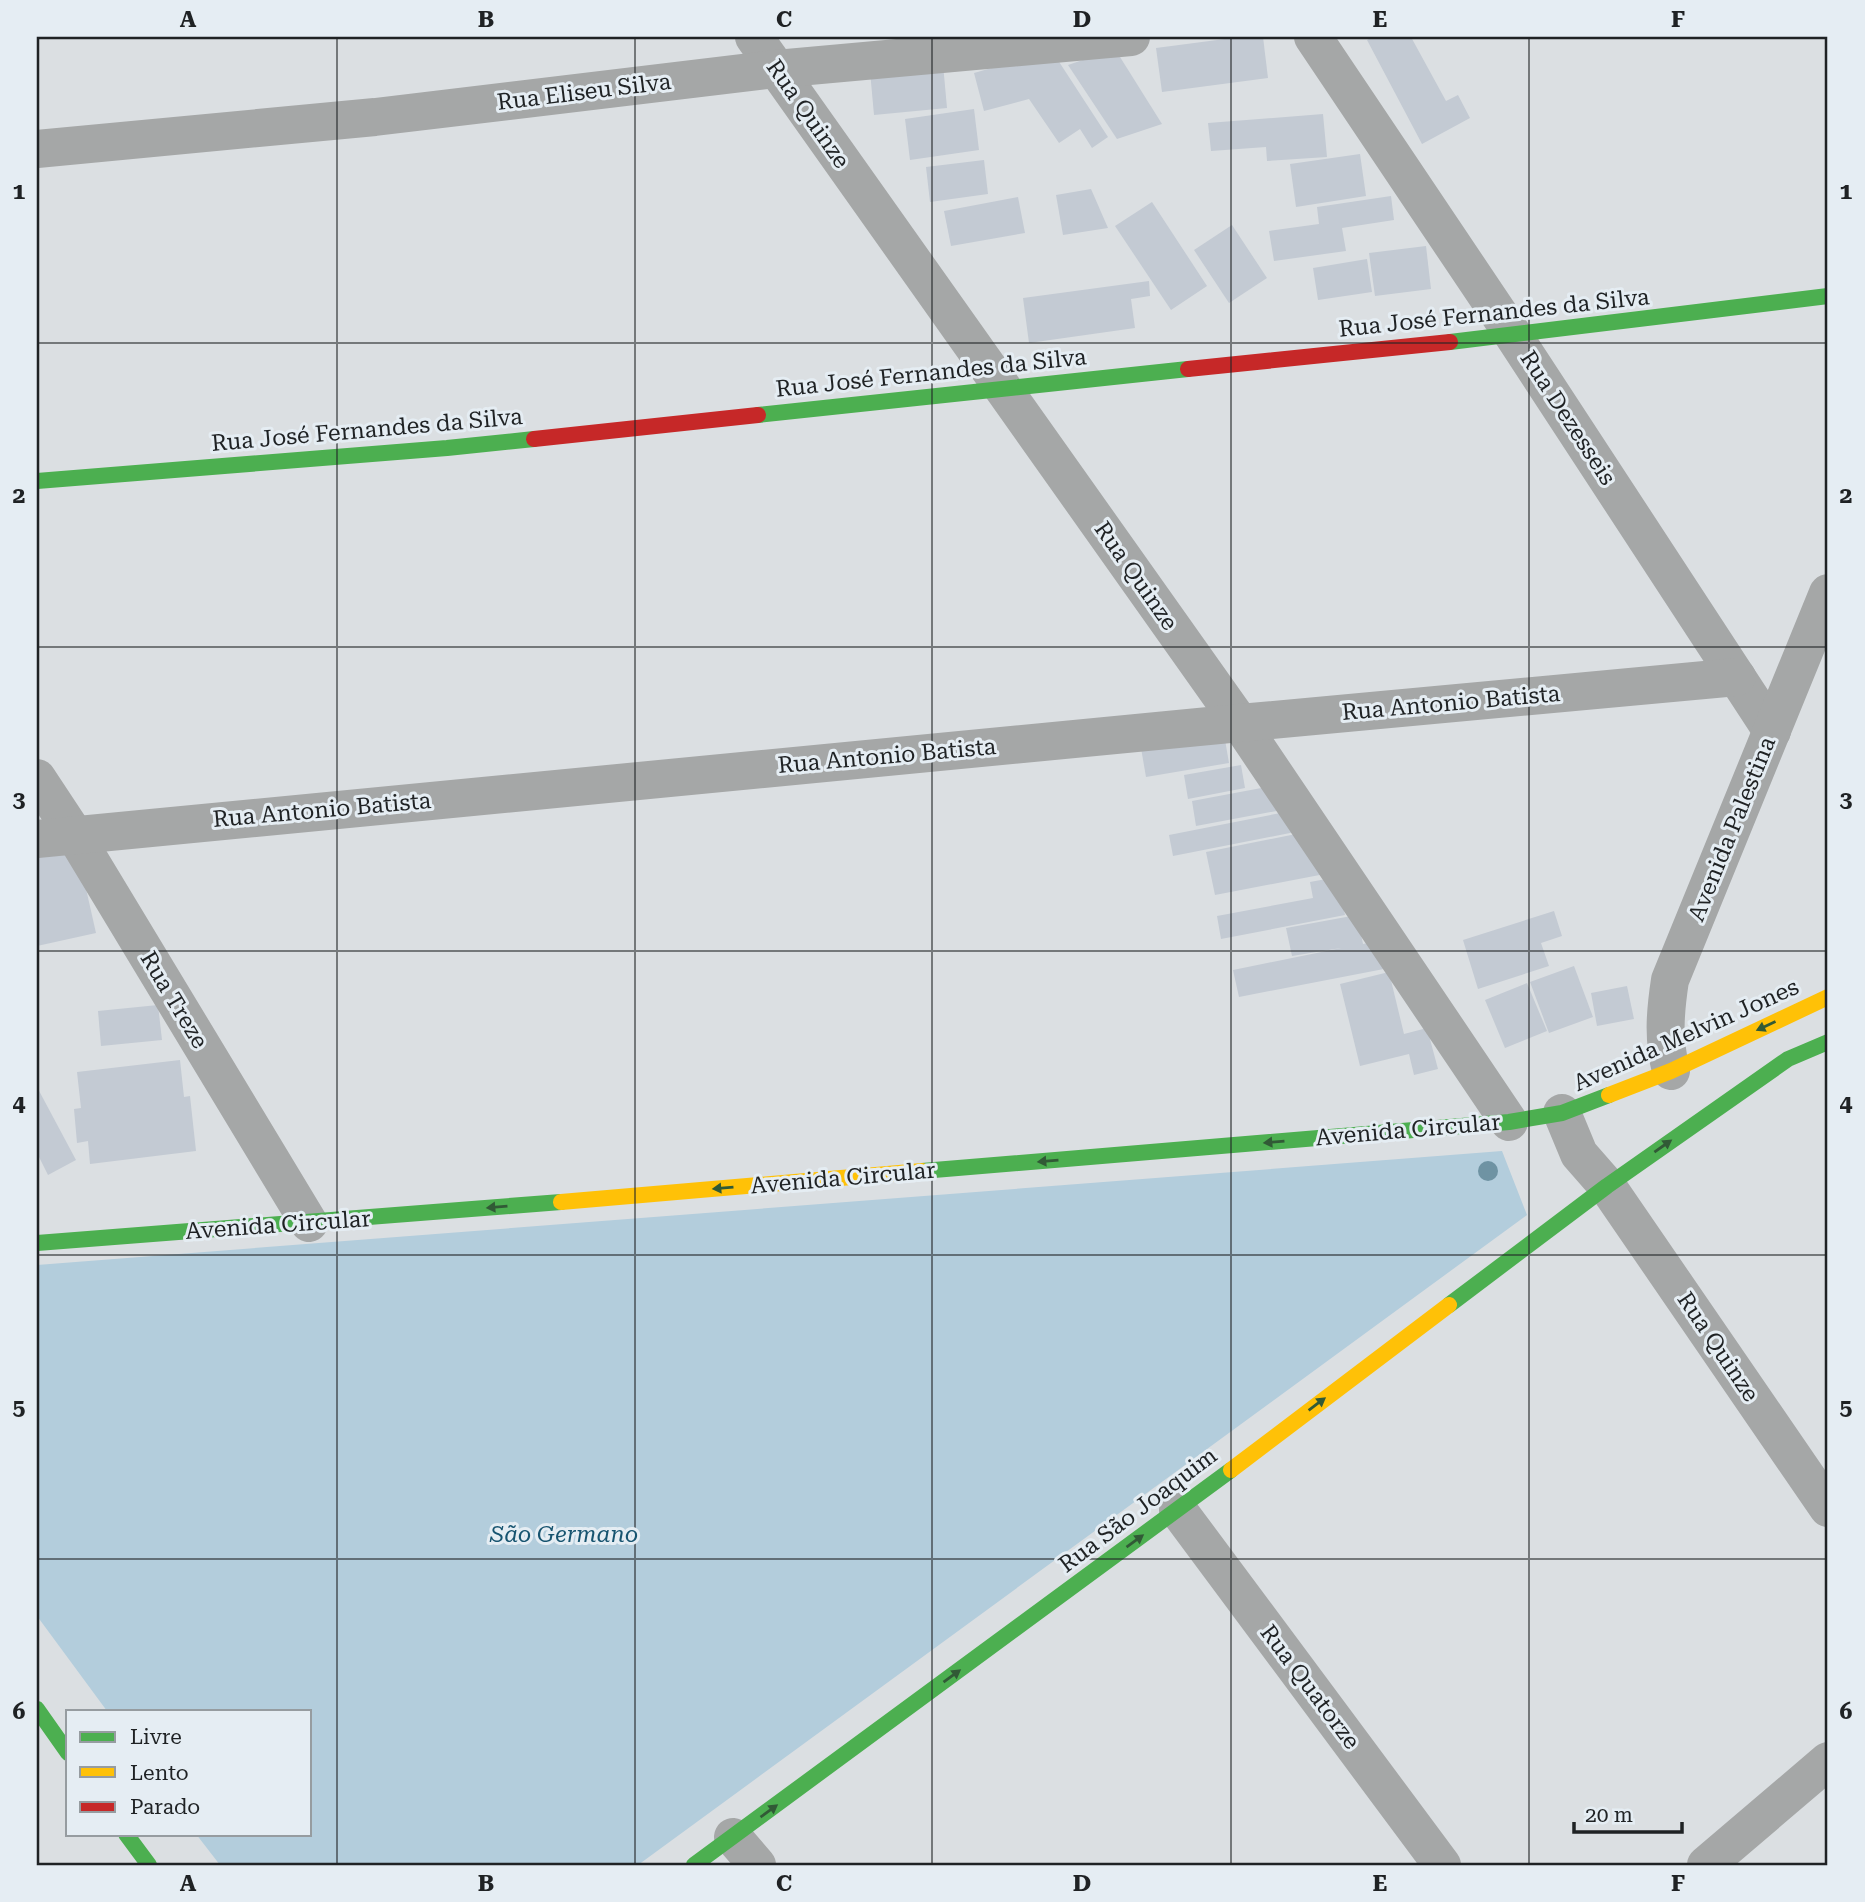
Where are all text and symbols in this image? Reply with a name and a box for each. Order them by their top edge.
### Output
text: A [180,6,197,33]
text: B [478,6,494,33]
text: C [776,6,792,33]
text: D [1073,6,1091,33]
text: E [1373,6,1387,33]
text: F [1671,6,1685,33]
street label: Rua Quinze [761,54,855,174]
street label: Rua Eliseu Silva [495,68,673,116]
text: 1 [13,178,26,205]
text: 1 [1840,178,1853,205]
street label: Rua José Fernandes da Silva [1337,283,1651,343]
street label: Rua José Fernandes da Silva [774,343,1088,403]
street label: Rua Dezesseis [1515,346,1621,490]
street label: Rua José Fernandes da Silva [210,403,524,457]
text: 2 [13,482,25,509]
text: 2 [1840,482,1852,509]
street label: Rua Quinze [1089,516,1183,636]
street label: Rua Antonio Batista [1341,680,1562,726]
street label: Avenida Palestina [1683,732,1782,925]
street label: Rua Antonio Batista [777,733,998,779]
text: 3 [13,786,26,813]
text: 3 [1840,786,1853,813]
street label: Rua Antonio Batista [212,787,433,833]
street label: Rua Treze [134,947,214,1053]
street label: Avenida Melvin Jones [1569,973,1803,1097]
one-way arrow [1756,1021,1776,1032]
text: 4 [13,1090,26,1117]
text: 4 [1840,1090,1853,1117]
street label: Avenida Circular [1314,1108,1502,1152]
one-way arrow [1263,1137,1285,1148]
one-way arrow [1654,1140,1672,1154]
street label: Avenida Circular [749,1156,937,1200]
one-way arrow [1037,1156,1059,1167]
one-way arrow [712,1183,734,1194]
one-way arrow [486,1202,508,1213]
street label: Avenida Circular [184,1205,372,1245]
street label: Rua Quinze [1671,1287,1765,1407]
text: 5 [13,1394,26,1421]
text: 5 [1840,1394,1853,1421]
one-way arrow [1308,1398,1326,1412]
street label: Rua São Joaquim [1054,1442,1222,1578]
park label: São Germano [489,1521,638,1548]
one-way arrow [1126,1534,1144,1548]
street label: Rua Quatorze [1255,1620,1365,1754]
one-way arrow [943,1669,961,1683]
text: 6 [13,1698,26,1725]
text: 6 [1840,1698,1853,1725]
legend [66,1710,312,1836]
text: Livre [130,1725,182,1749]
text: Lento [130,1761,189,1785]
scale bar [1574,1790,1683,1834]
text: Parado [130,1795,200,1819]
text: 20 m [1585,1803,1633,1827]
one-way arrow [760,1804,778,1818]
text: A [180,1870,197,1897]
text: B [478,1870,494,1897]
text: C [776,1870,792,1897]
text: D [1073,1870,1091,1897]
text: E [1373,1870,1387,1897]
text: F [1671,1870,1685,1897]

